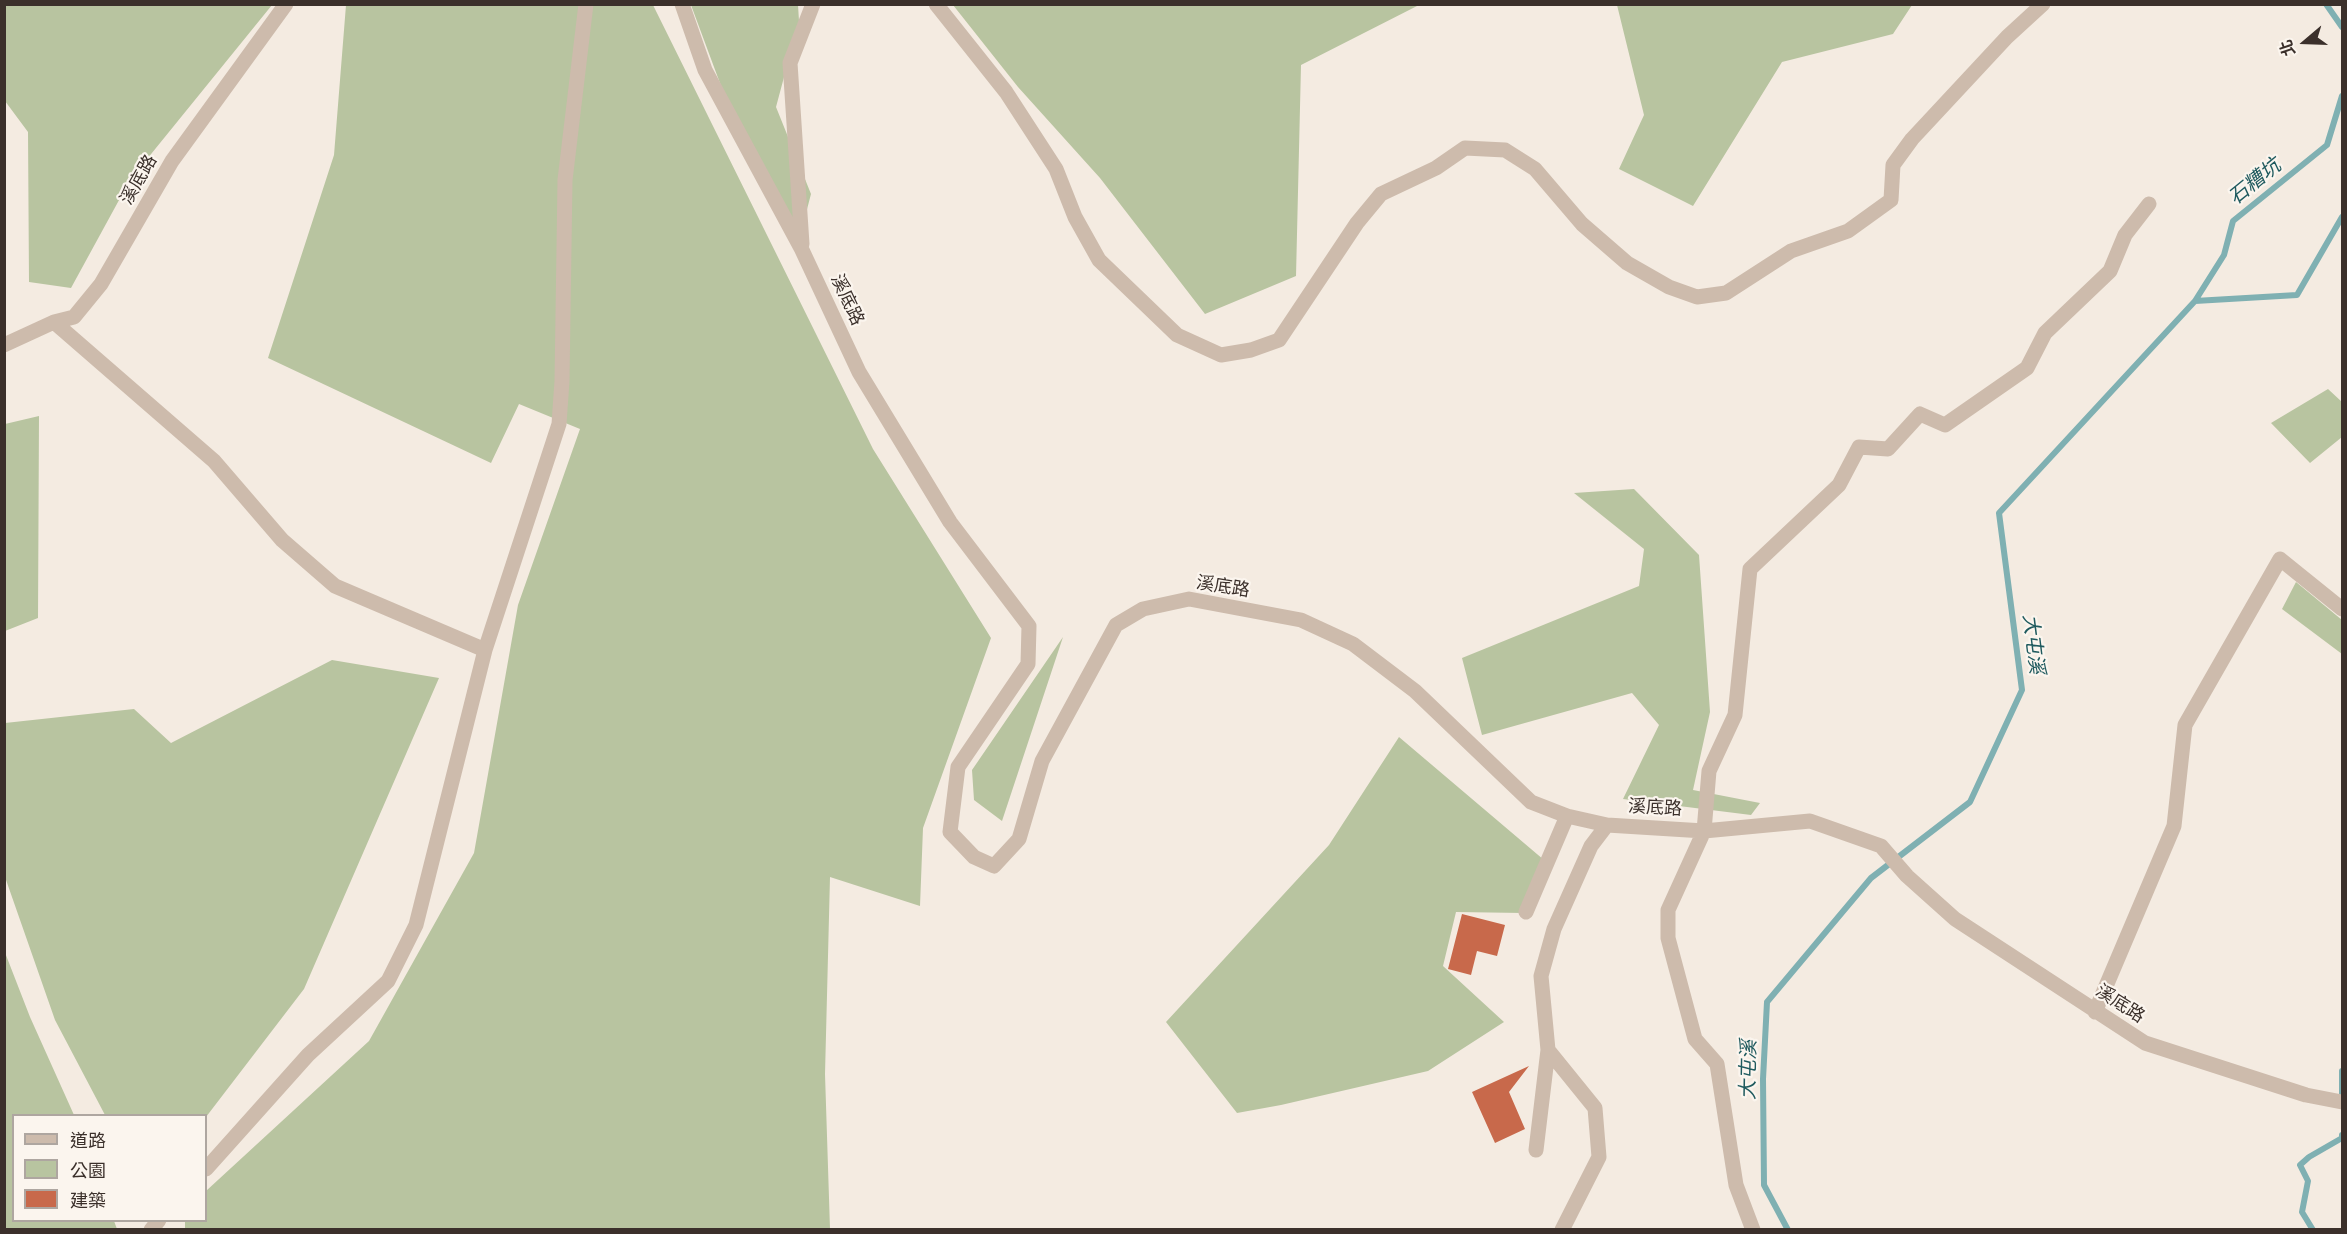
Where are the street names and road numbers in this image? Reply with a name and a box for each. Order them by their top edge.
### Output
street label: 溪底路 [116,151,162,209]
street label: 溪底路 [826,271,868,329]
street label: 溪底路 [1195,572,1251,602]
street label: 溪底路 [1627,796,1683,820]
street label: 溪底路 [2091,980,2149,1028]

